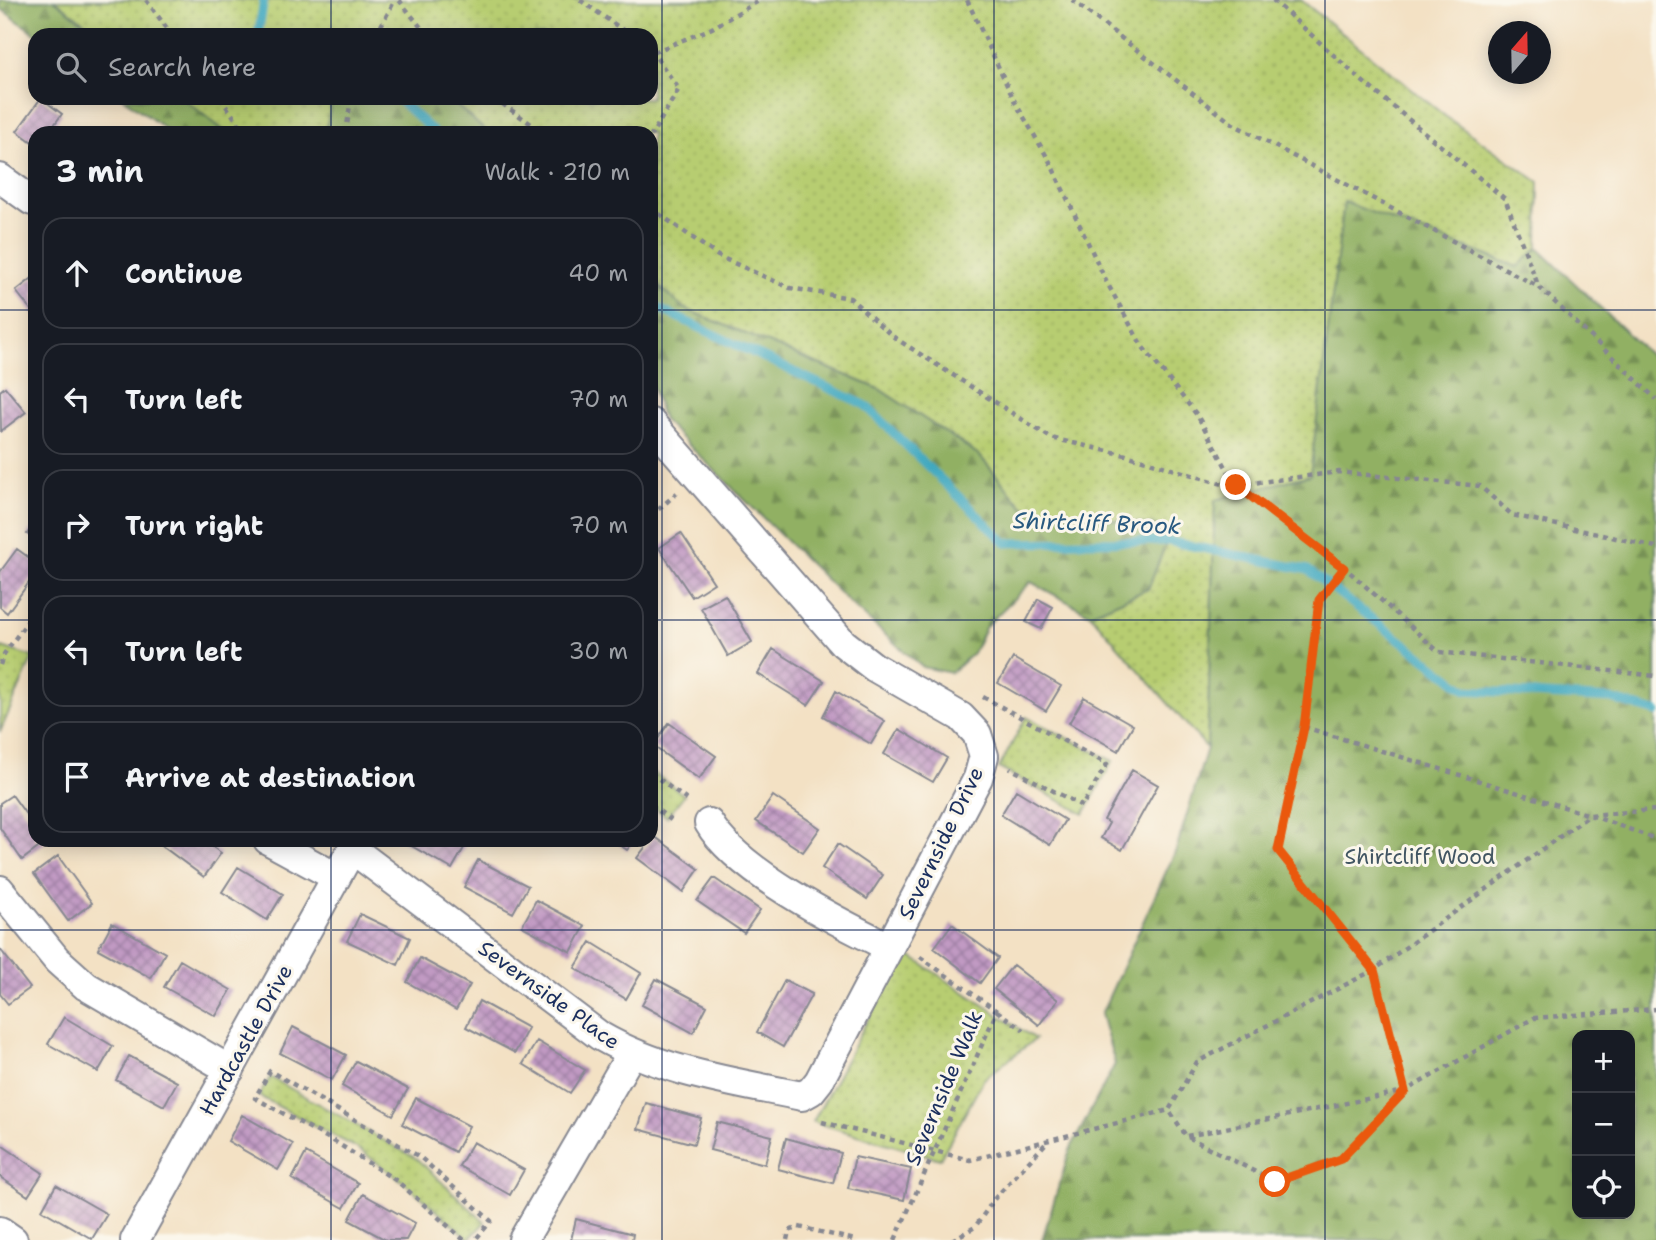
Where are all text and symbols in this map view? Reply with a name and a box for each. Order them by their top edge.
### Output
north arrow [1488,21,1551,84]
search box [28,28,658,105]
icon: search [52,48,90,86]
text: Search here [108,49,257,84]
text: 3 min [56,151,143,192]
text: Walk · 210 m [485,157,630,187]
icon: ahead [58,254,96,292]
text: Continue [125,256,243,291]
text: 40 m [568,258,628,288]
icon: left [58,380,96,418]
text: Turn left [125,382,242,417]
text: 70 m [569,384,628,414]
route end [1220,469,1251,500]
water label: Shirtcliff Brook [1012,505,1182,541]
icon: right [58,506,96,544]
text: Turn right [125,508,263,543]
text: 70 m [569,510,628,540]
icon: left [58,632,96,670]
text: Turn left [125,634,242,669]
text: 30 m [569,636,628,666]
icon: arrive [58,758,96,796]
text: Arrive at destination [125,760,415,795]
street label: Severnside Drive [892,762,990,924]
park label: Shirtcliff Wood [1345,843,1495,871]
street label: Severnside Place [473,934,625,1056]
street label: Hardcastle Drive [193,959,299,1121]
street label: Severnside Walk [899,1006,989,1170]
map controls [1572,1030,1635,1219]
button: + [1572,1030,1635,1093]
button: − [1572,1093,1635,1156]
button: locate [1572,1156,1635,1219]
route start [1259,1166,1290,1197]

